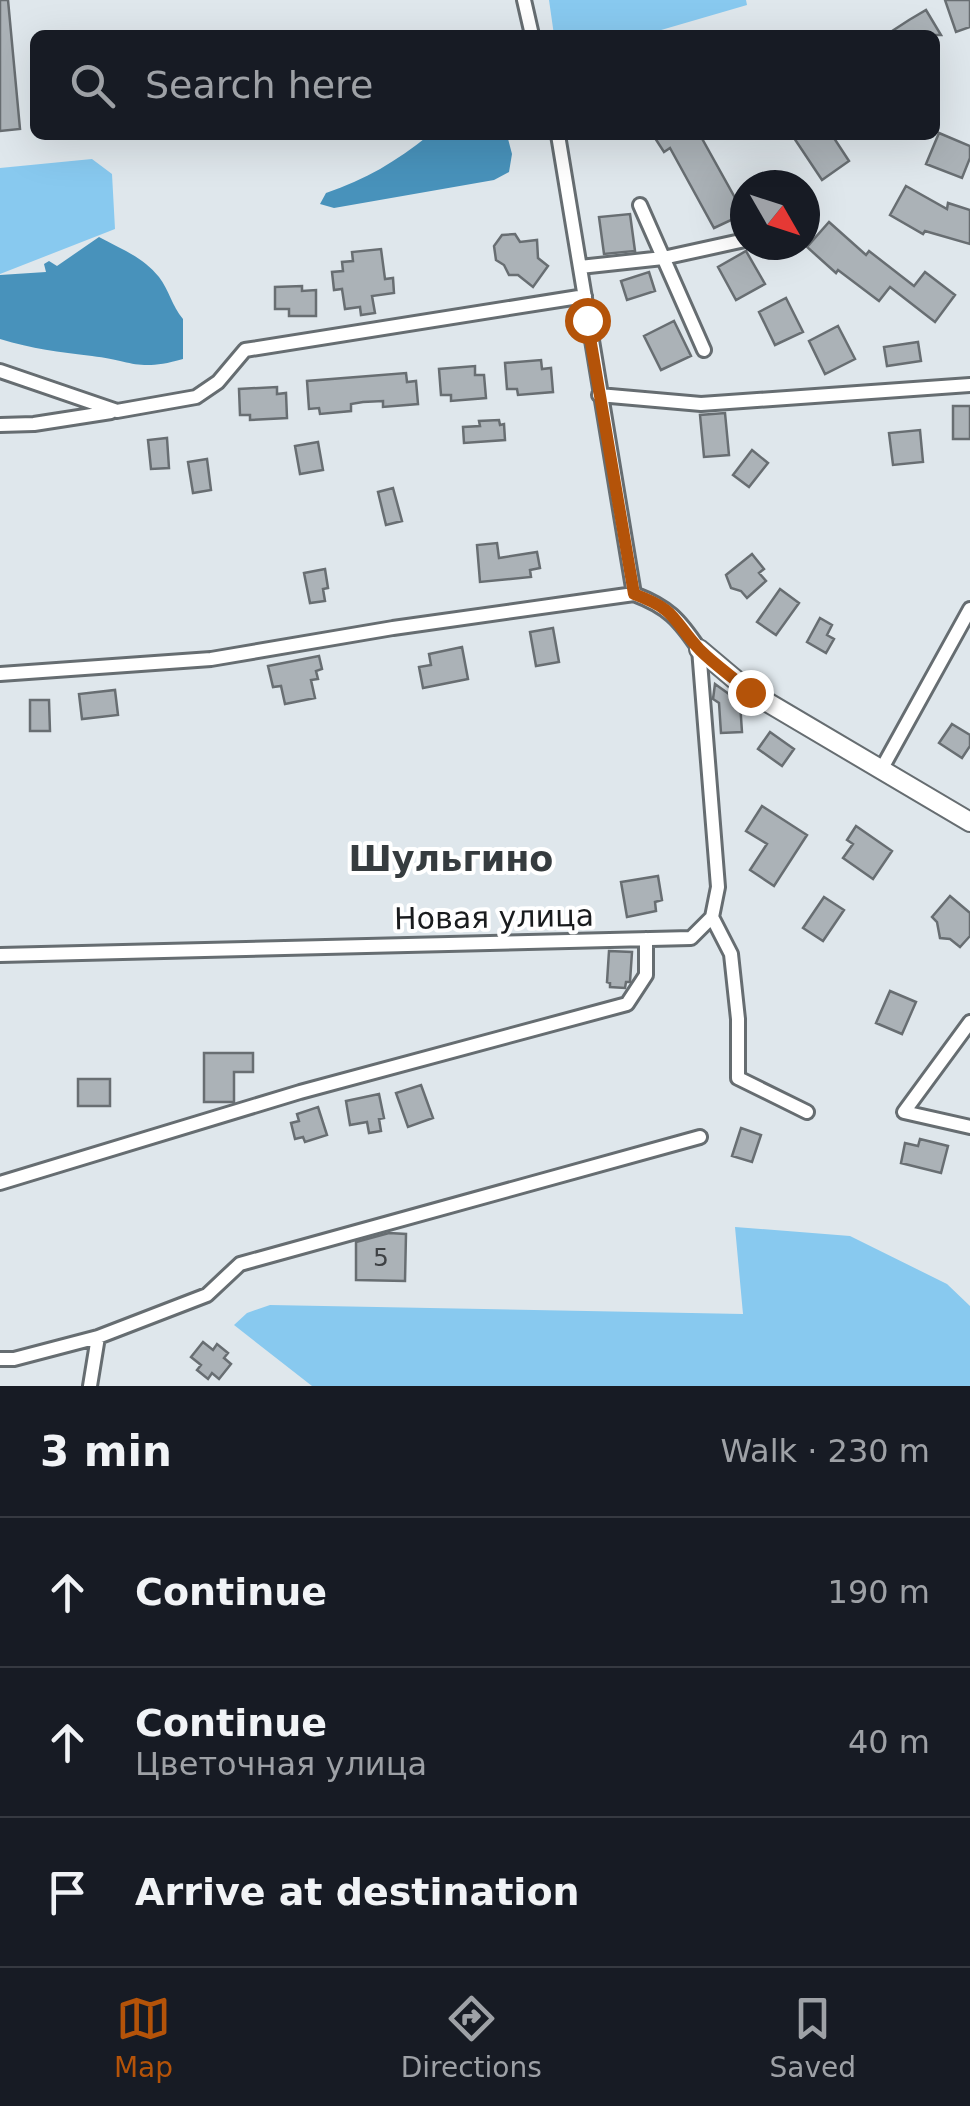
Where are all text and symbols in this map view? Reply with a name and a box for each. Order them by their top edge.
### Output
search box [30,30,940,140]
icon: search [65,58,120,113]
text: Search here [145,63,373,107]
north arrow [730,170,820,260]
route start [565,298,611,344]
route end [728,670,774,716]
district label: Шульгино [349,839,553,879]
street label: Новая улица [394,898,594,936]
house number: 5 [373,1243,389,1272]
text: 3 min [40,1427,172,1476]
text: Walk · 230 m [720,1432,930,1470]
icon: ahead [40,1565,95,1620]
text: Continue [135,1570,327,1614]
text: 190 m [828,1573,930,1611]
text: Continue [135,1701,327,1745]
icon: ahead [40,1715,95,1770]
text: 40 m [848,1723,930,1761]
text: Цветочная улица [135,1745,427,1783]
icon: arrive [40,1865,95,1920]
text: Arrive at destination [135,1870,580,1914]
tab: Map [114,1991,173,2084]
tab: Directions [401,1991,542,2084]
tab: Saved [770,1991,856,2084]

